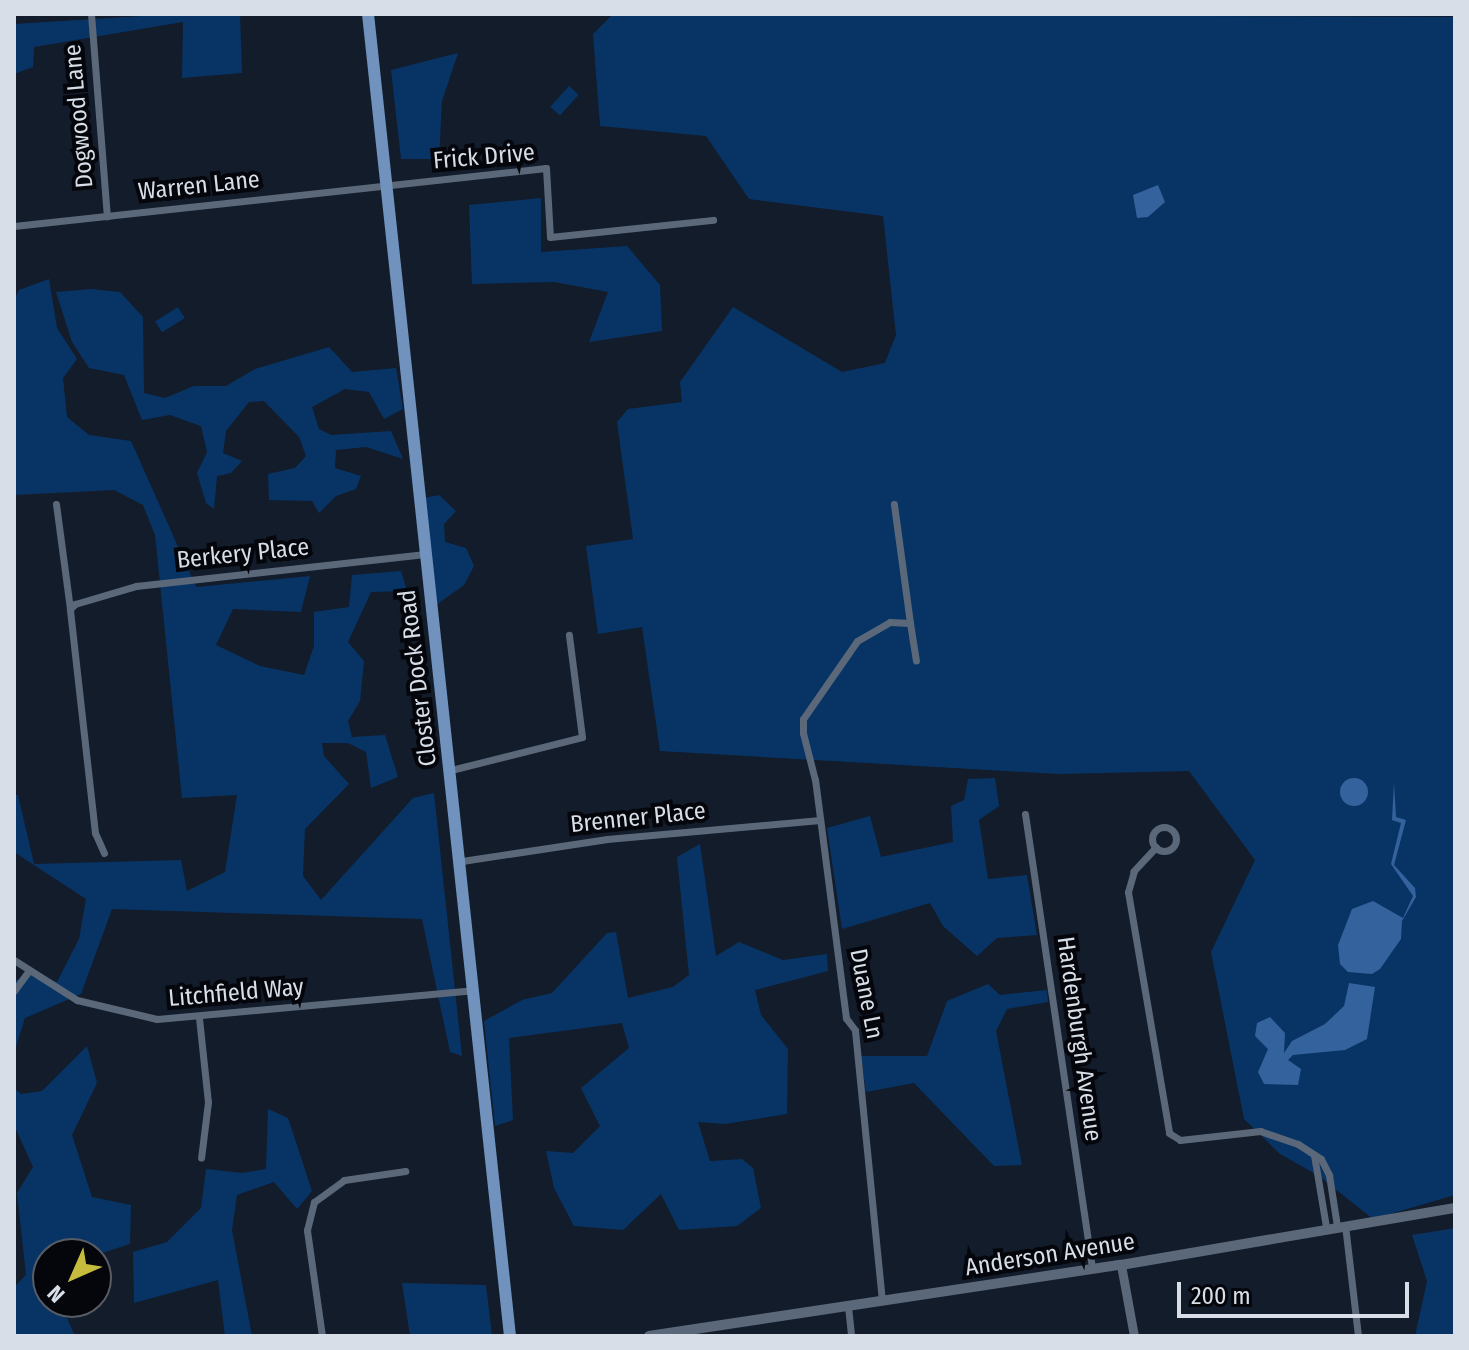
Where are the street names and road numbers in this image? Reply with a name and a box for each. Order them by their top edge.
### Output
street label: Dogwood Lane [58,43,100,189]
street label: Frick Drive [432,138,536,176]
street label: Warren Lane [137,165,261,207]
street label: Berkery Place [175,533,311,575]
street label: Closter Dock Road [393,588,443,768]
street label: Brenner Place [569,797,707,839]
street label: Hardenburgh Avenue [1050,935,1108,1143]
street label: Duane Ln [843,946,889,1042]
street label: Litchfield Way [167,973,305,1013]
street label: Anderson Avenue [963,1227,1137,1283]

